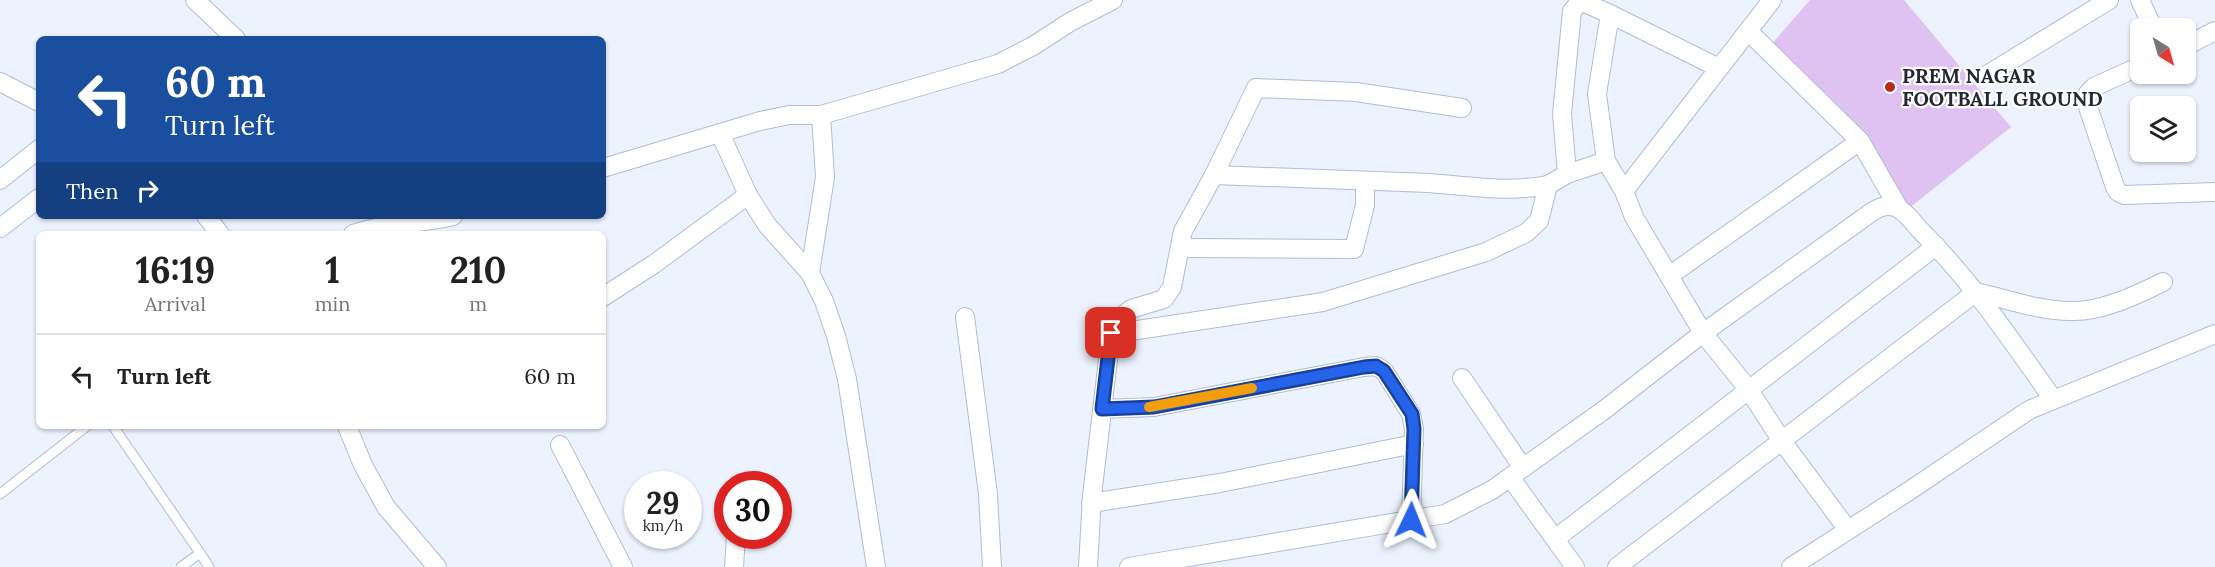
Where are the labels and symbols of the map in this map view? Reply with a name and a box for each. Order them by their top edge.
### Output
north arrow [2130,18,2196,84]
place label: PREM NAGAR FOOTBALL GROUND [1902,63,2103,111]
marker: PREM NAGAR FOOTBALL GROUND [1883,80,1897,94]
pin [1085,307,1136,358]
speed limit sign: 30 [714,471,792,549]
position arrow [1379,488,1443,552]

